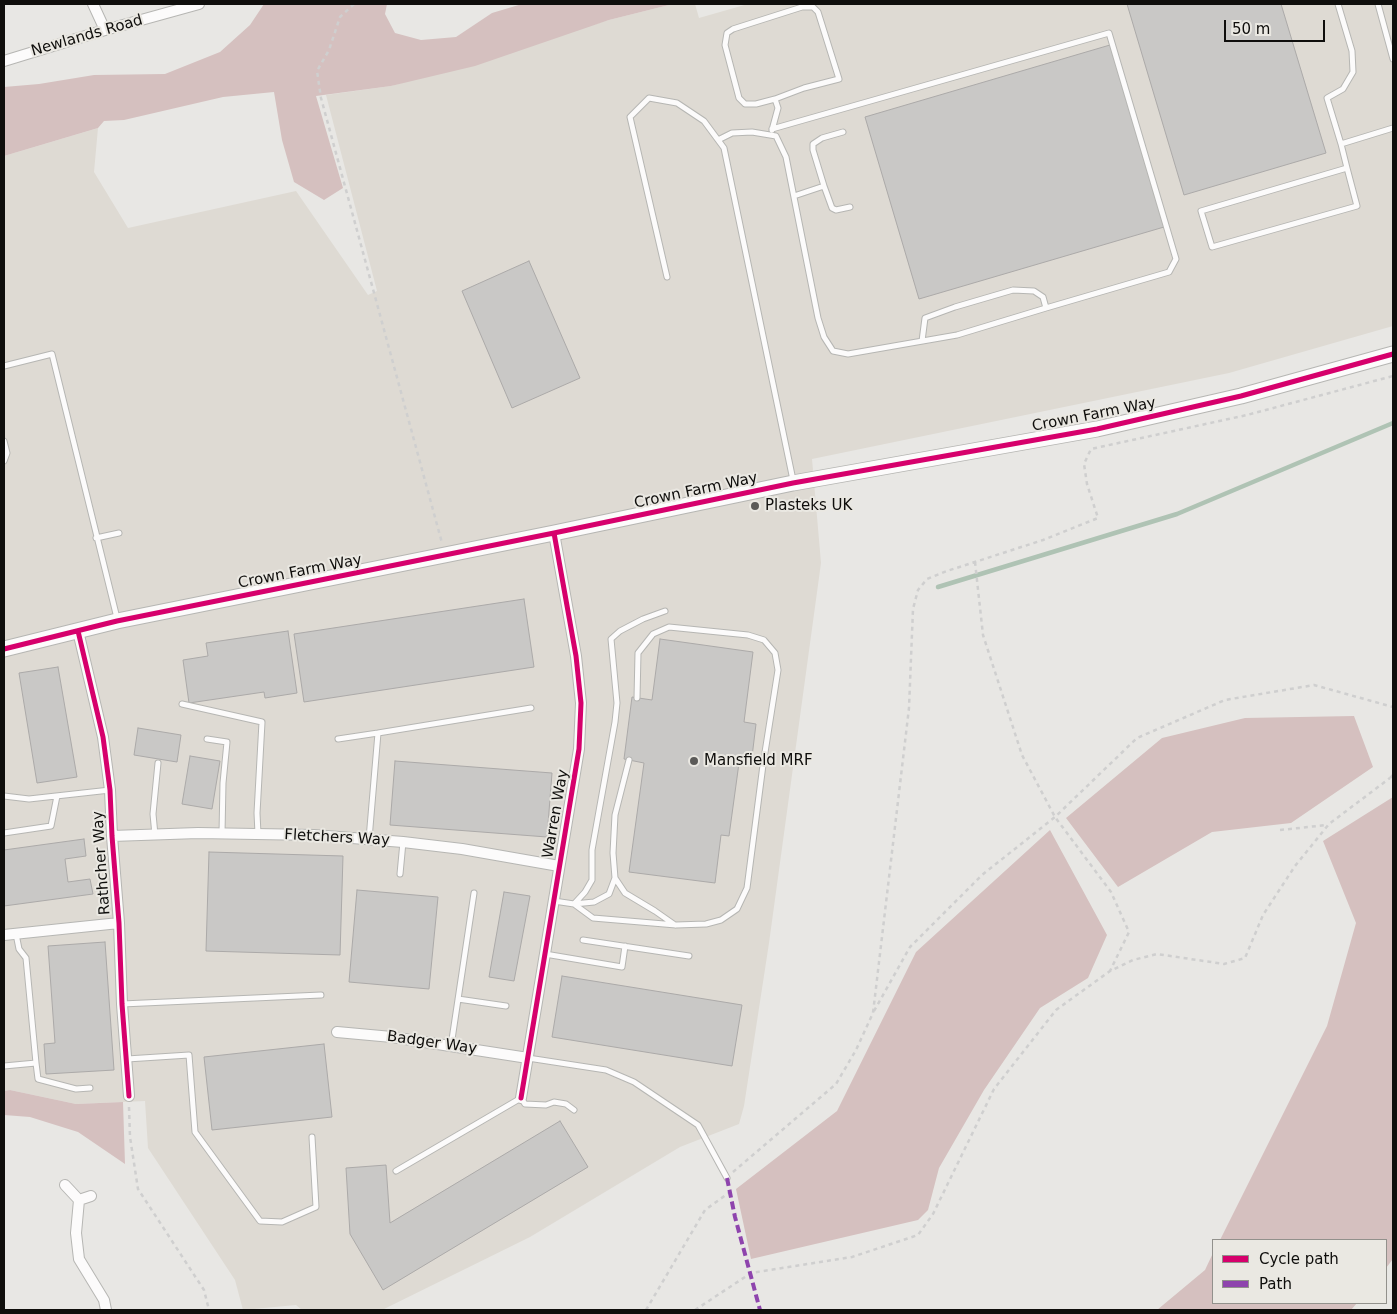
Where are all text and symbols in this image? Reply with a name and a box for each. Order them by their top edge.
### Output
scale bar [1227,10,1328,42]
street label: Newlands Road [29,11,145,61]
text: 50 m [1232,20,1270,38]
street label: Crown Farm Way [1031,394,1157,436]
street label: Crown Farm Way [633,469,759,513]
place label: Plasteks UK [765,497,852,515]
marker: Plasteks UK [749,500,761,512]
street label: Crown Farm Way [237,551,363,593]
place label: Mansfield MRF [704,752,813,770]
marker: Mansfield MRF [688,755,700,767]
street label: Warren Way [539,768,573,860]
street label: Rathcher Way [89,810,115,916]
street label: Fletchers Way [284,826,390,850]
street label: Badger Way [386,1028,478,1058]
legend [1212,1239,1387,1304]
text: Cycle path [1259,1250,1339,1268]
text: Path [1259,1275,1292,1293]

